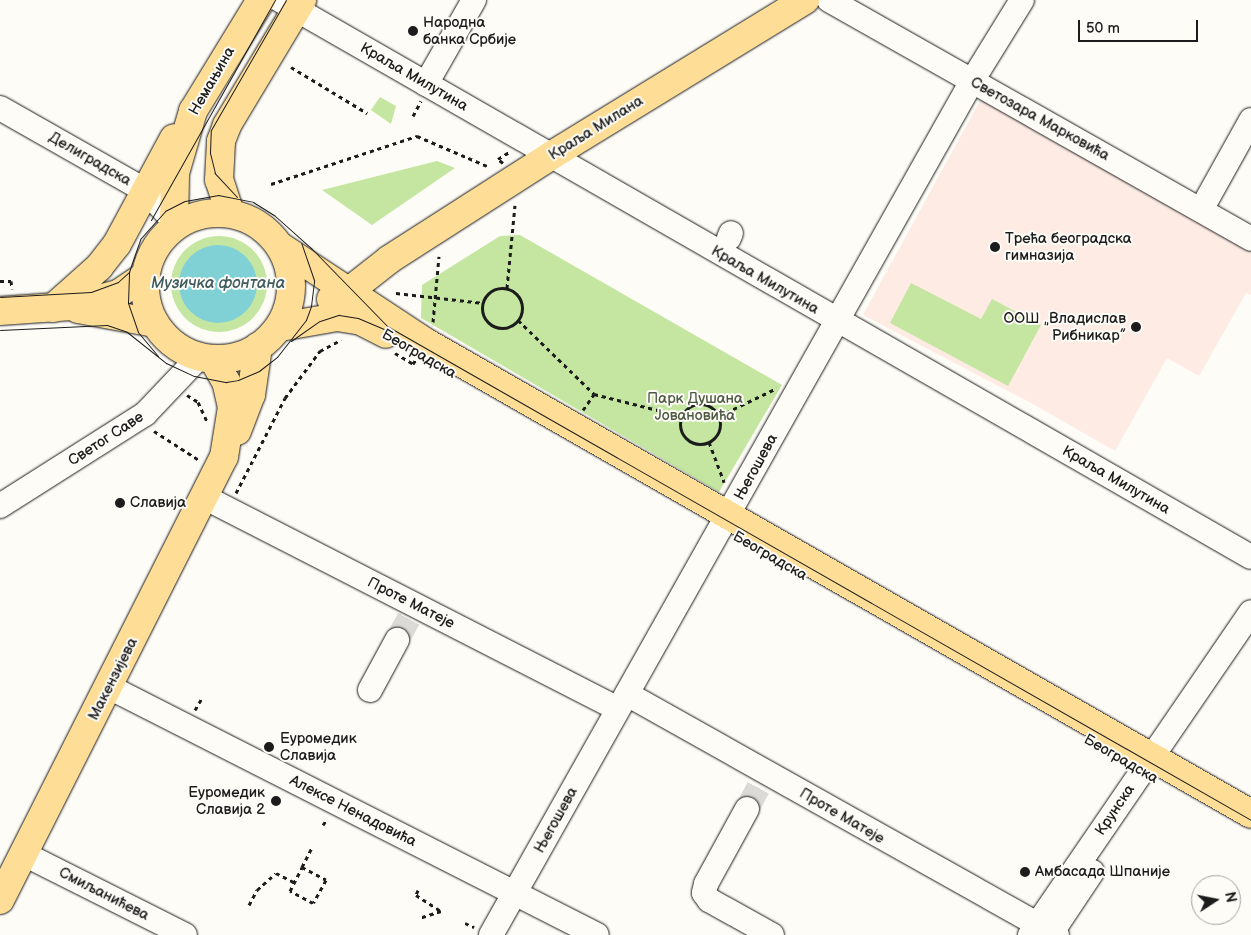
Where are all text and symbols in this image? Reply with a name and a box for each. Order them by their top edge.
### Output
scale bar [1081,10,1201,42]
place label: Народна банка Србије [423,13,516,48]
text: 50 m [1086,19,1120,38]
marker: Народна банка Србије [407,25,419,37]
street label: Краља Милутина [357,39,471,115]
street label: Немањина [185,44,239,118]
street label: Светозара Марковића [967,73,1113,165]
street label: Краља Милана [545,92,647,164]
street label: Делиградска [46,128,134,190]
place label: Трећа београдска гимназија [1005,229,1132,264]
marker: Трећа београдска гимназија [989,241,1001,253]
street label: Краља Милутина [708,242,822,318]
water label: Музичка фонтана [151,274,285,294]
place label: ООШ „Владислав Рибникар” [1004,309,1126,344]
marker: ООШ „Владислав Рибникар” [1130,321,1142,333]
street label: Београдска [379,325,459,383]
park label: Парк Душана Јовановића [647,389,743,424]
street label: Светог Саве [65,408,147,470]
street label: Његошева [731,431,781,503]
street label: Краља Милутина [1059,442,1173,518]
place label: Славија [130,494,186,512]
marker: Славија [114,497,126,509]
street label: Београдска [730,527,810,585]
street label: Проте Матеје [365,573,457,633]
street label: Макензијева [84,635,142,723]
place label: Еуромедик Славија [280,729,357,764]
street label: Београдска [1081,730,1161,788]
marker: Еуромедик Славија [262,740,276,754]
street label: Алексе Ненадовића [287,771,419,851]
street label: Крунска [1091,781,1139,839]
place label: Еуромедик Славија 2 [188,783,265,818]
street label: Његошева [531,784,581,856]
street label: Проте Матеје [796,784,888,848]
marker: Еуромедик Славија 2 [269,794,283,808]
place label: Амбасада Шпаније [1035,863,1170,881]
street label: Смиљанићева [56,864,152,924]
marker: Амбасада Шпаније [1019,866,1031,878]
north arrow [1191,875,1241,925]
text: N [1221,890,1240,904]

